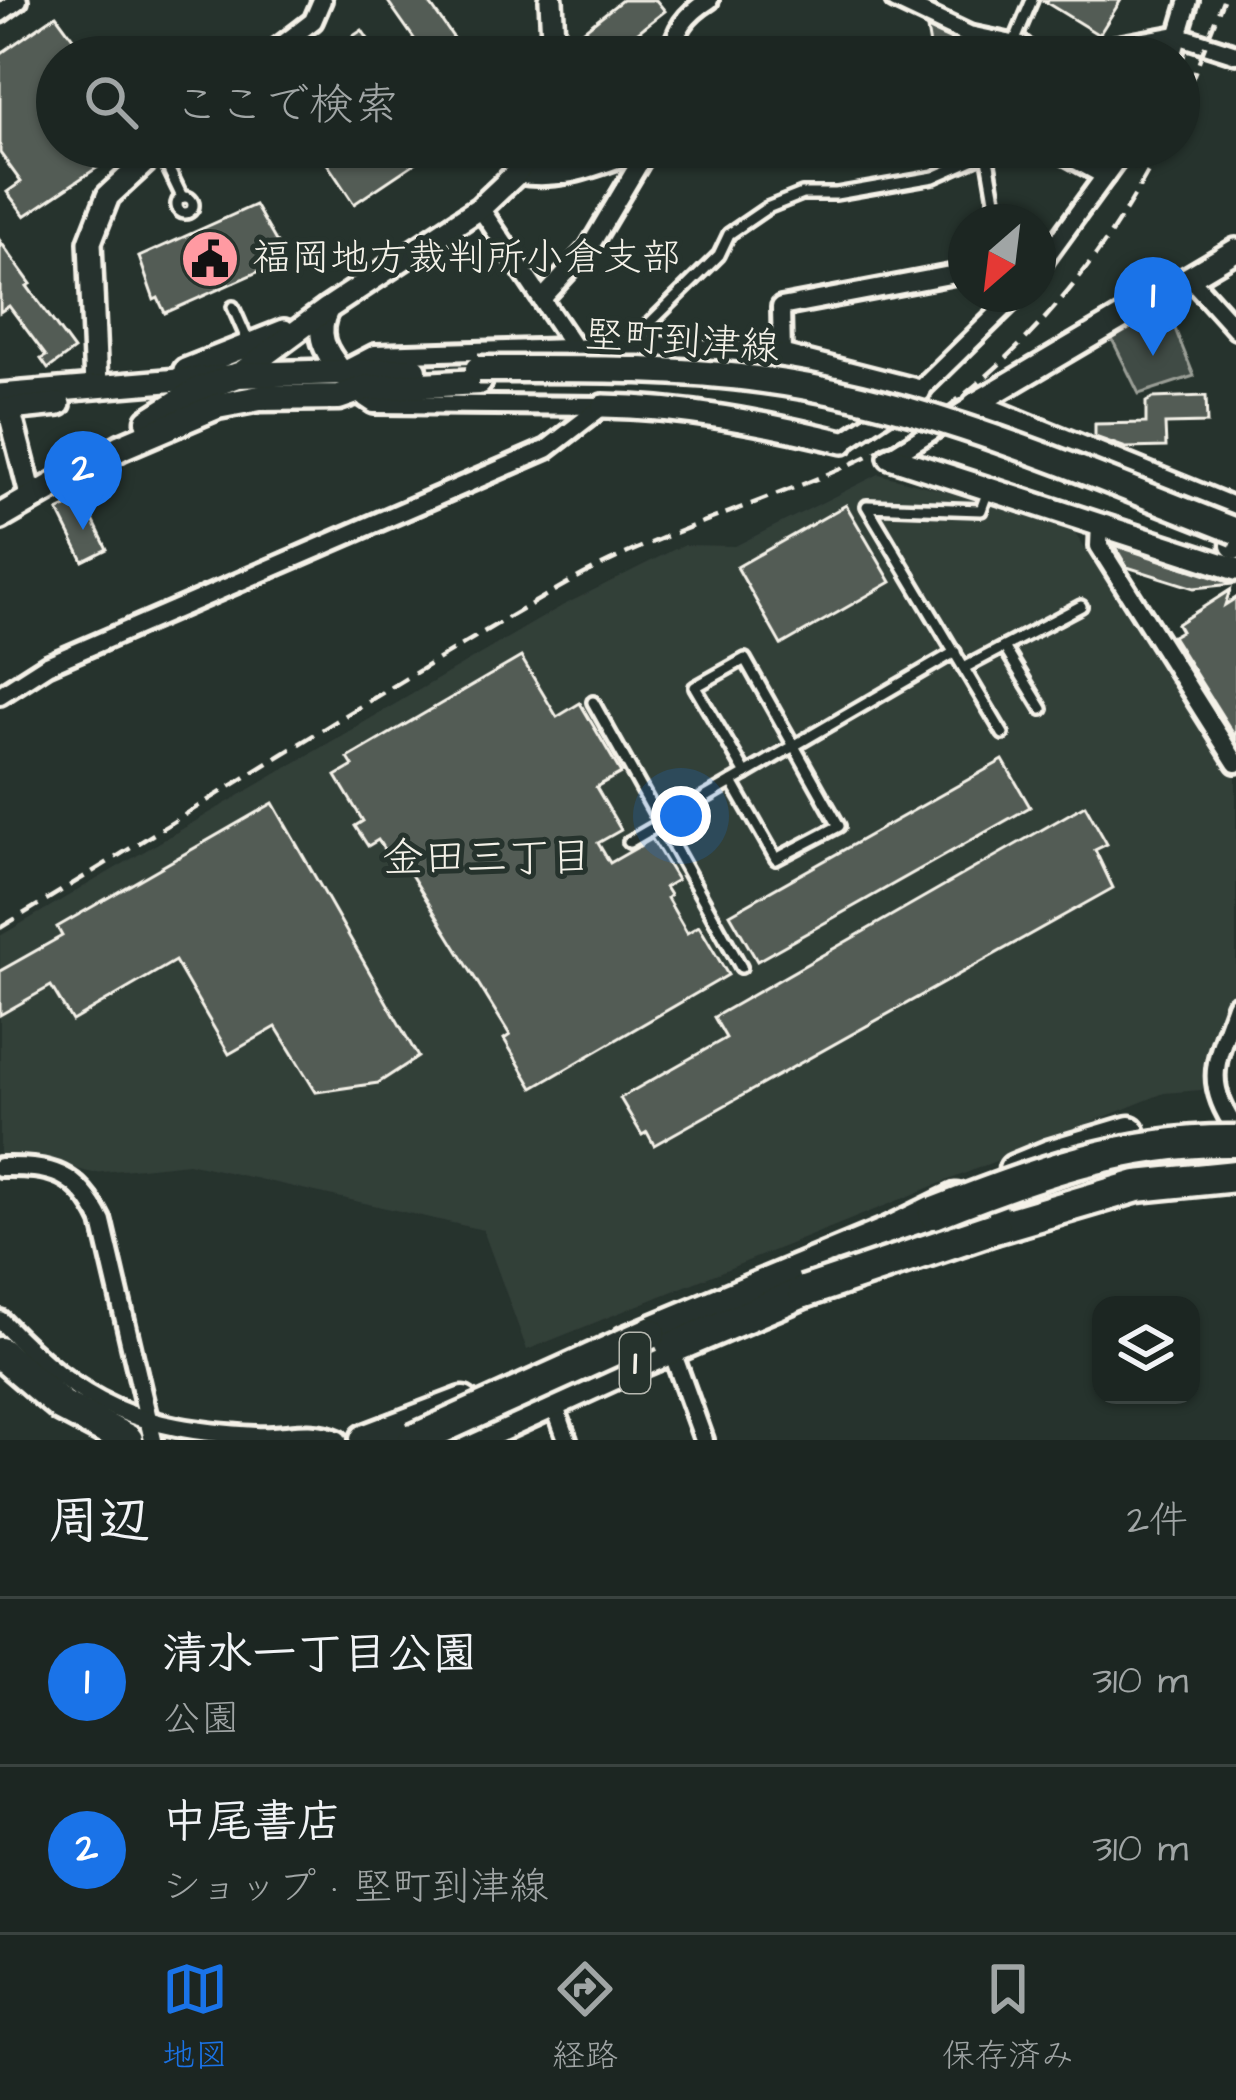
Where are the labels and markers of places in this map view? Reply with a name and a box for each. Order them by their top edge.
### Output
public building icon: 福岡地方裁判所小倉支部 [179,228,241,290]
place label: 福岡地方裁判所小倉支部 [252,232,681,286]
pin: 1 [1114,257,1192,356]
pin: 2 [44,431,122,530]

